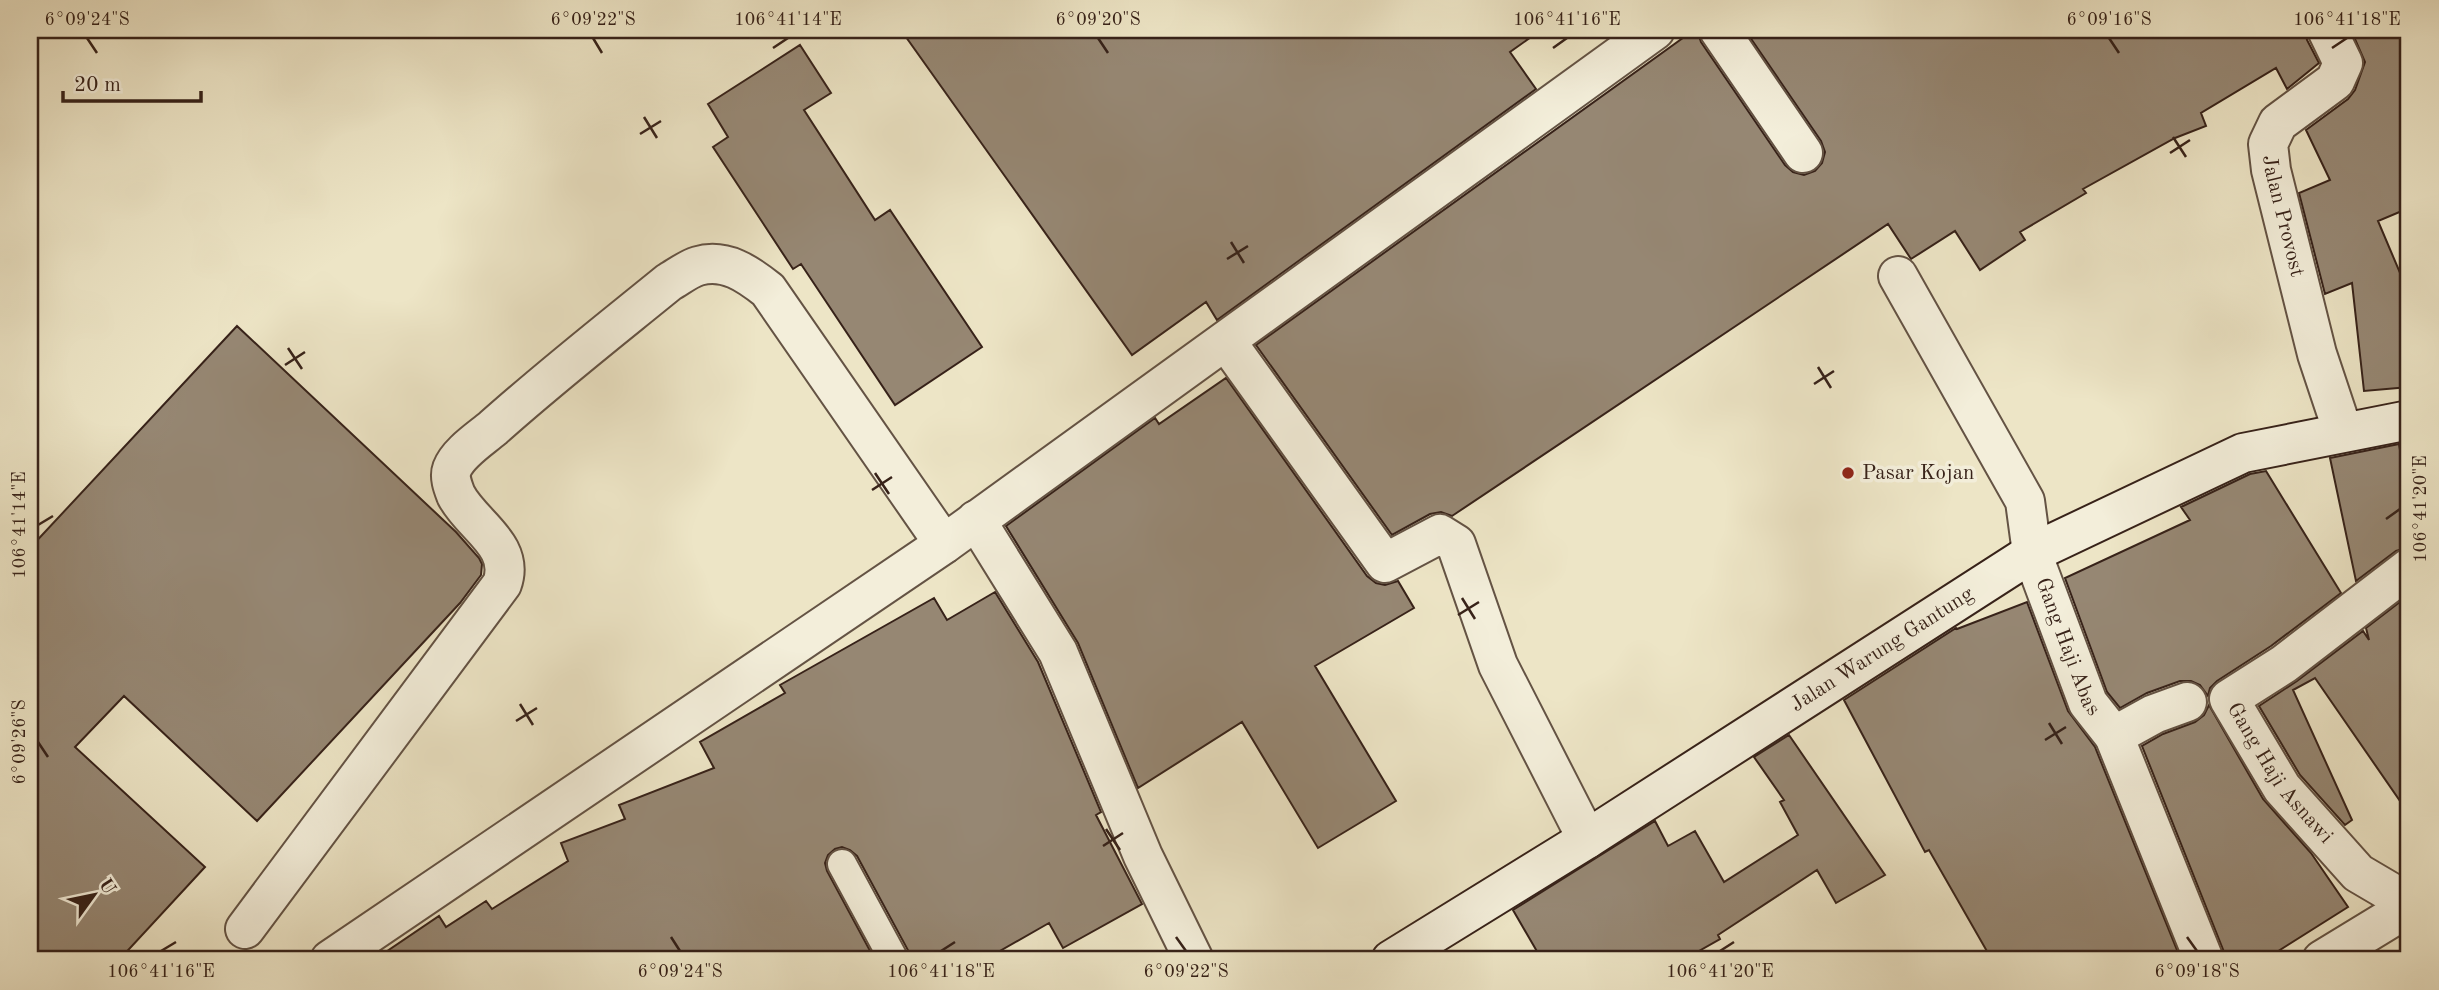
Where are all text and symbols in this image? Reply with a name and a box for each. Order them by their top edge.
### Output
text: 6°09'24"S [44,11,130,29]
text: 6°09'22"S [550,11,636,29]
text: 106°41'14"E [734,11,842,29]
text: 6°09'20"S [1055,11,1141,29]
text: 106°41'16"E [1513,11,1621,29]
text: 6°09'16"S [2066,11,2152,29]
text: 106°41'18"E [2293,11,2401,29]
scale bar [63,60,201,104]
text: 20 m [74,75,121,96]
street label: Jalan Provost [2259,154,2308,279]
text: 106°41'20"E [2412,455,2430,563]
place label: Pasar Kojan [1862,463,1974,484]
marker: Pasar Kojan [1840,465,1856,481]
text: 106°41'14"E [11,471,29,579]
street label: Gang Haji Abas [2032,575,2104,720]
street label: Jalan Warung Gantung [1787,583,1978,716]
text: 6°09'26"S [11,699,29,785]
street label: Gang Haji Asnawi [2223,699,2337,848]
north arrow [60,860,130,930]
text: U [94,876,118,899]
text: 106°41'16"E [107,963,215,981]
text: 6°09'24"S [637,963,723,981]
text: 106°41'18"E [887,963,995,981]
text: 6°09'22"S [1143,963,1229,981]
text: 106°41'20"E [1666,963,1774,981]
text: 6°09'18"S [2154,963,2240,981]

